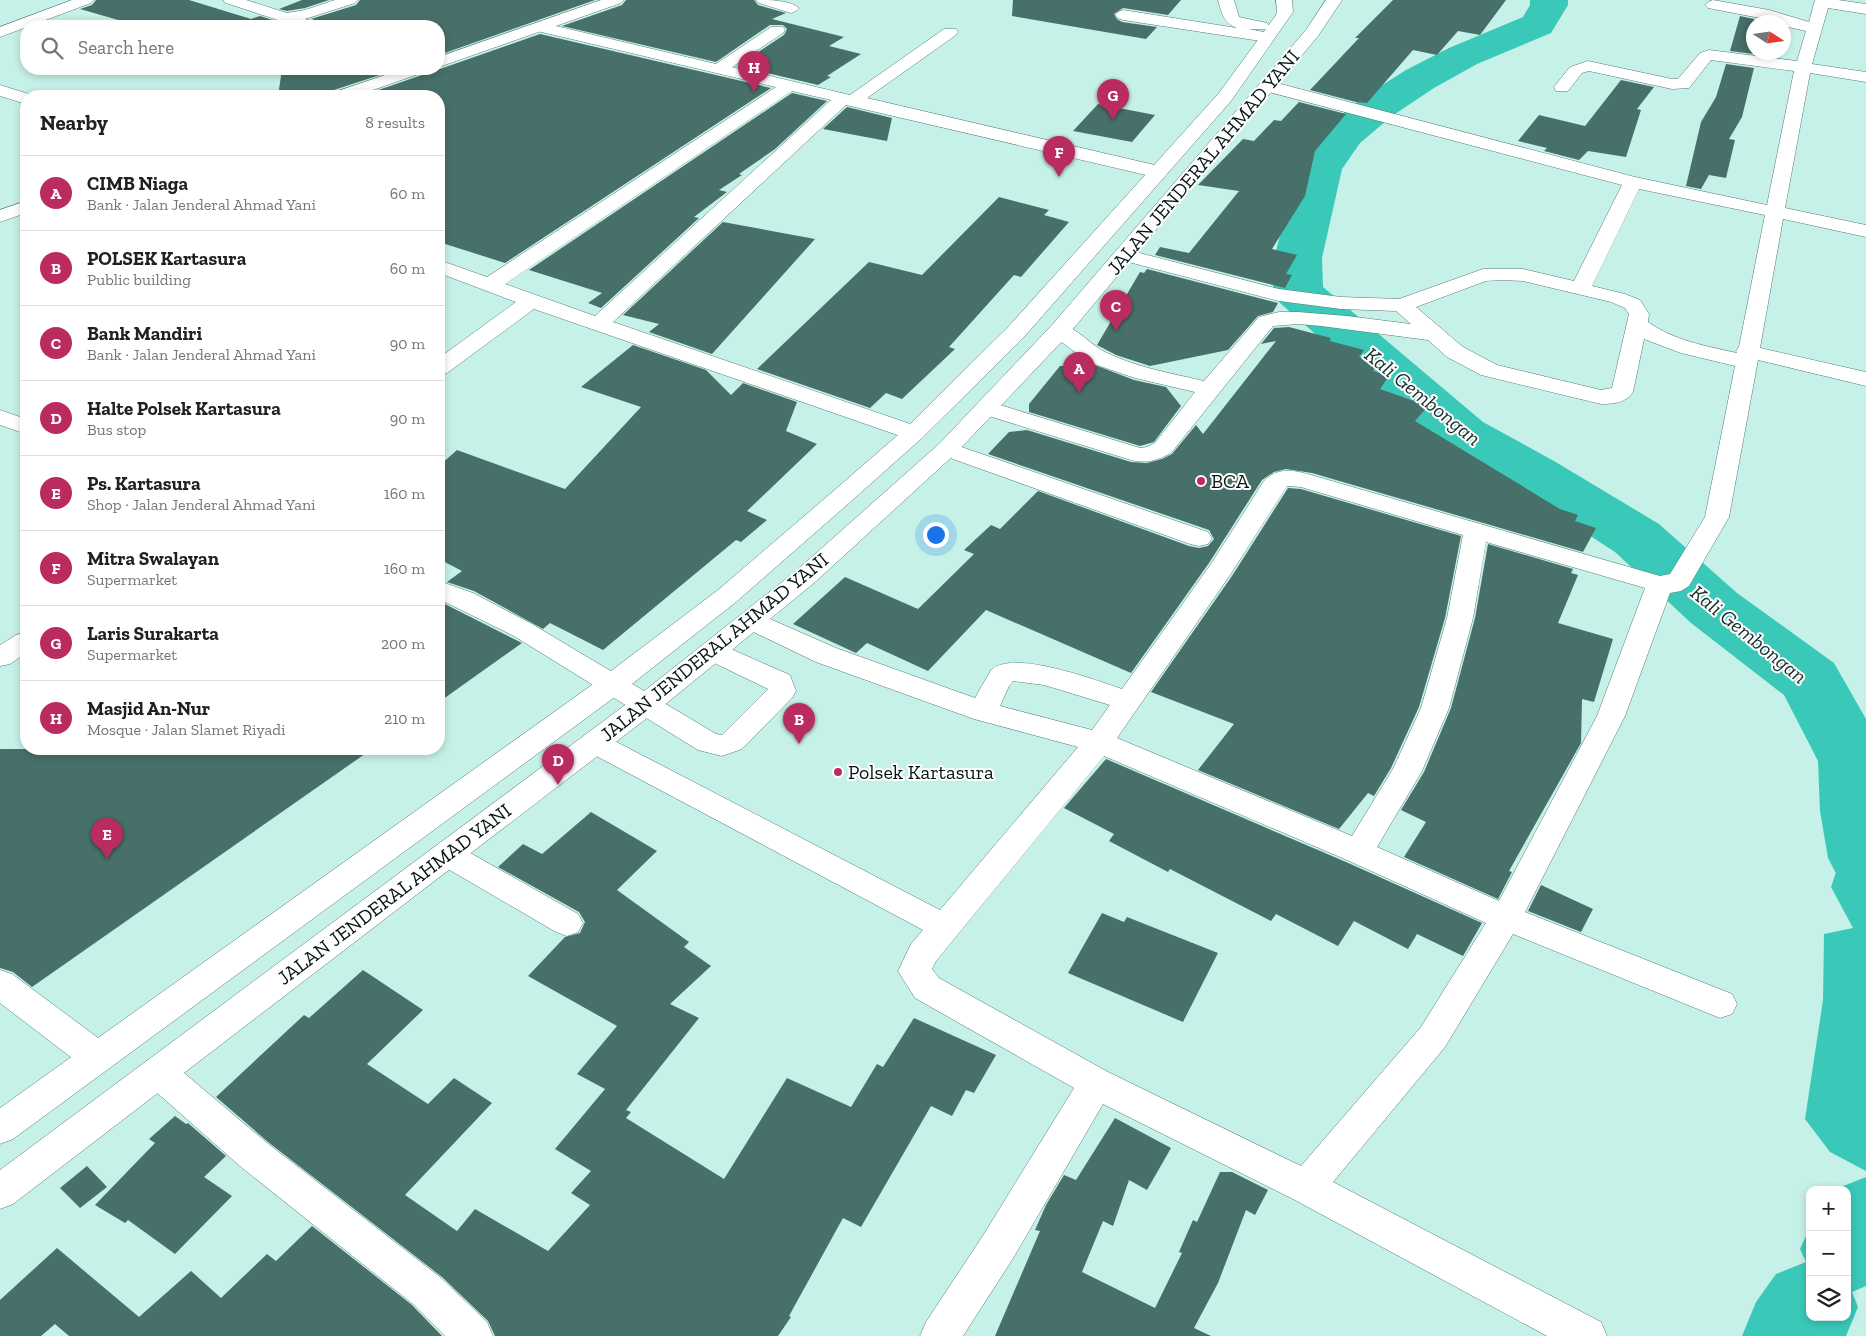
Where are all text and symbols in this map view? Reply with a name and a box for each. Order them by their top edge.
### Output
north arrow [1746,15,1791,60]
search box [20,20,445,75]
icon: search [38,34,66,62]
text: Search here [78,36,174,59]
street label: JALAN JENDERAL AHMAD YANI [1102,45,1304,279]
pin: H [738,51,770,92]
pin: G [1097,79,1129,120]
text: Nearby [40,110,108,135]
text: 8 results [365,113,425,132]
pin: F [1043,136,1075,177]
text: CIMB Niaga [87,172,188,195]
text: A [51,184,62,203]
text: 60 m [390,184,425,203]
text: Bank · Jalan Jenderal Ahmad Yani [87,195,316,214]
text: POLSEK Kartasura [87,247,246,270]
text: B [51,259,61,278]
text: 60 m [390,259,425,278]
text: Public building [87,270,191,289]
pin: C [1100,290,1132,331]
text: Bank Mandiri [87,322,202,345]
text: C [51,334,61,353]
text: 90 m [390,334,425,353]
water label: Kali Gembongan [1360,342,1486,450]
text: Bank · Jalan Jenderal Ahmad Yani [87,345,316,364]
pin: A [1063,352,1095,393]
text: Halte Polsek Kartasura [87,397,281,420]
text: D [50,409,62,428]
text: 90 m [390,409,425,428]
text: Bus stop [87,420,146,439]
place label: BCA [1211,469,1250,493]
text: Ps. Kartasura [87,472,201,495]
marker: BCA [1195,475,1207,487]
text: E [51,484,61,503]
text: 160 m [384,484,425,503]
text: Shop · Jalan Jenderal Ahmad Yani [87,495,316,514]
your location [923,522,949,548]
text: Mitra Swalayan [87,547,219,570]
street label: JALAN JENDERAL AHMAD YANI [595,547,833,747]
text: F [51,559,61,578]
text: 160 m [384,559,425,578]
text: Supermarket [87,570,177,589]
water label: Kali Gembongan [1686,580,1812,688]
text: Laris Surakarta [87,622,219,645]
text: G [51,634,61,653]
text: 200 m [381,634,425,653]
text: Supermarket [87,645,177,664]
text: Masjid An-Nur [87,697,210,720]
pin: B [783,703,815,744]
text: H [50,709,62,728]
text: 210 m [384,709,425,728]
text: Mosque · Jalan Slamet Riyadi [87,720,286,739]
pin: D [542,744,574,785]
place label: Polsek Kartasura [848,760,994,784]
marker: Polsek Kartasura [832,766,844,778]
street label: JALAN JENDERAL AHMAD YANI [272,798,516,990]
pin: E [91,818,123,859]
map controls [1806,1186,1851,1321]
button: + [1806,1186,1851,1231]
button: − [1806,1231,1851,1276]
button: layers [1806,1276,1851,1321]

